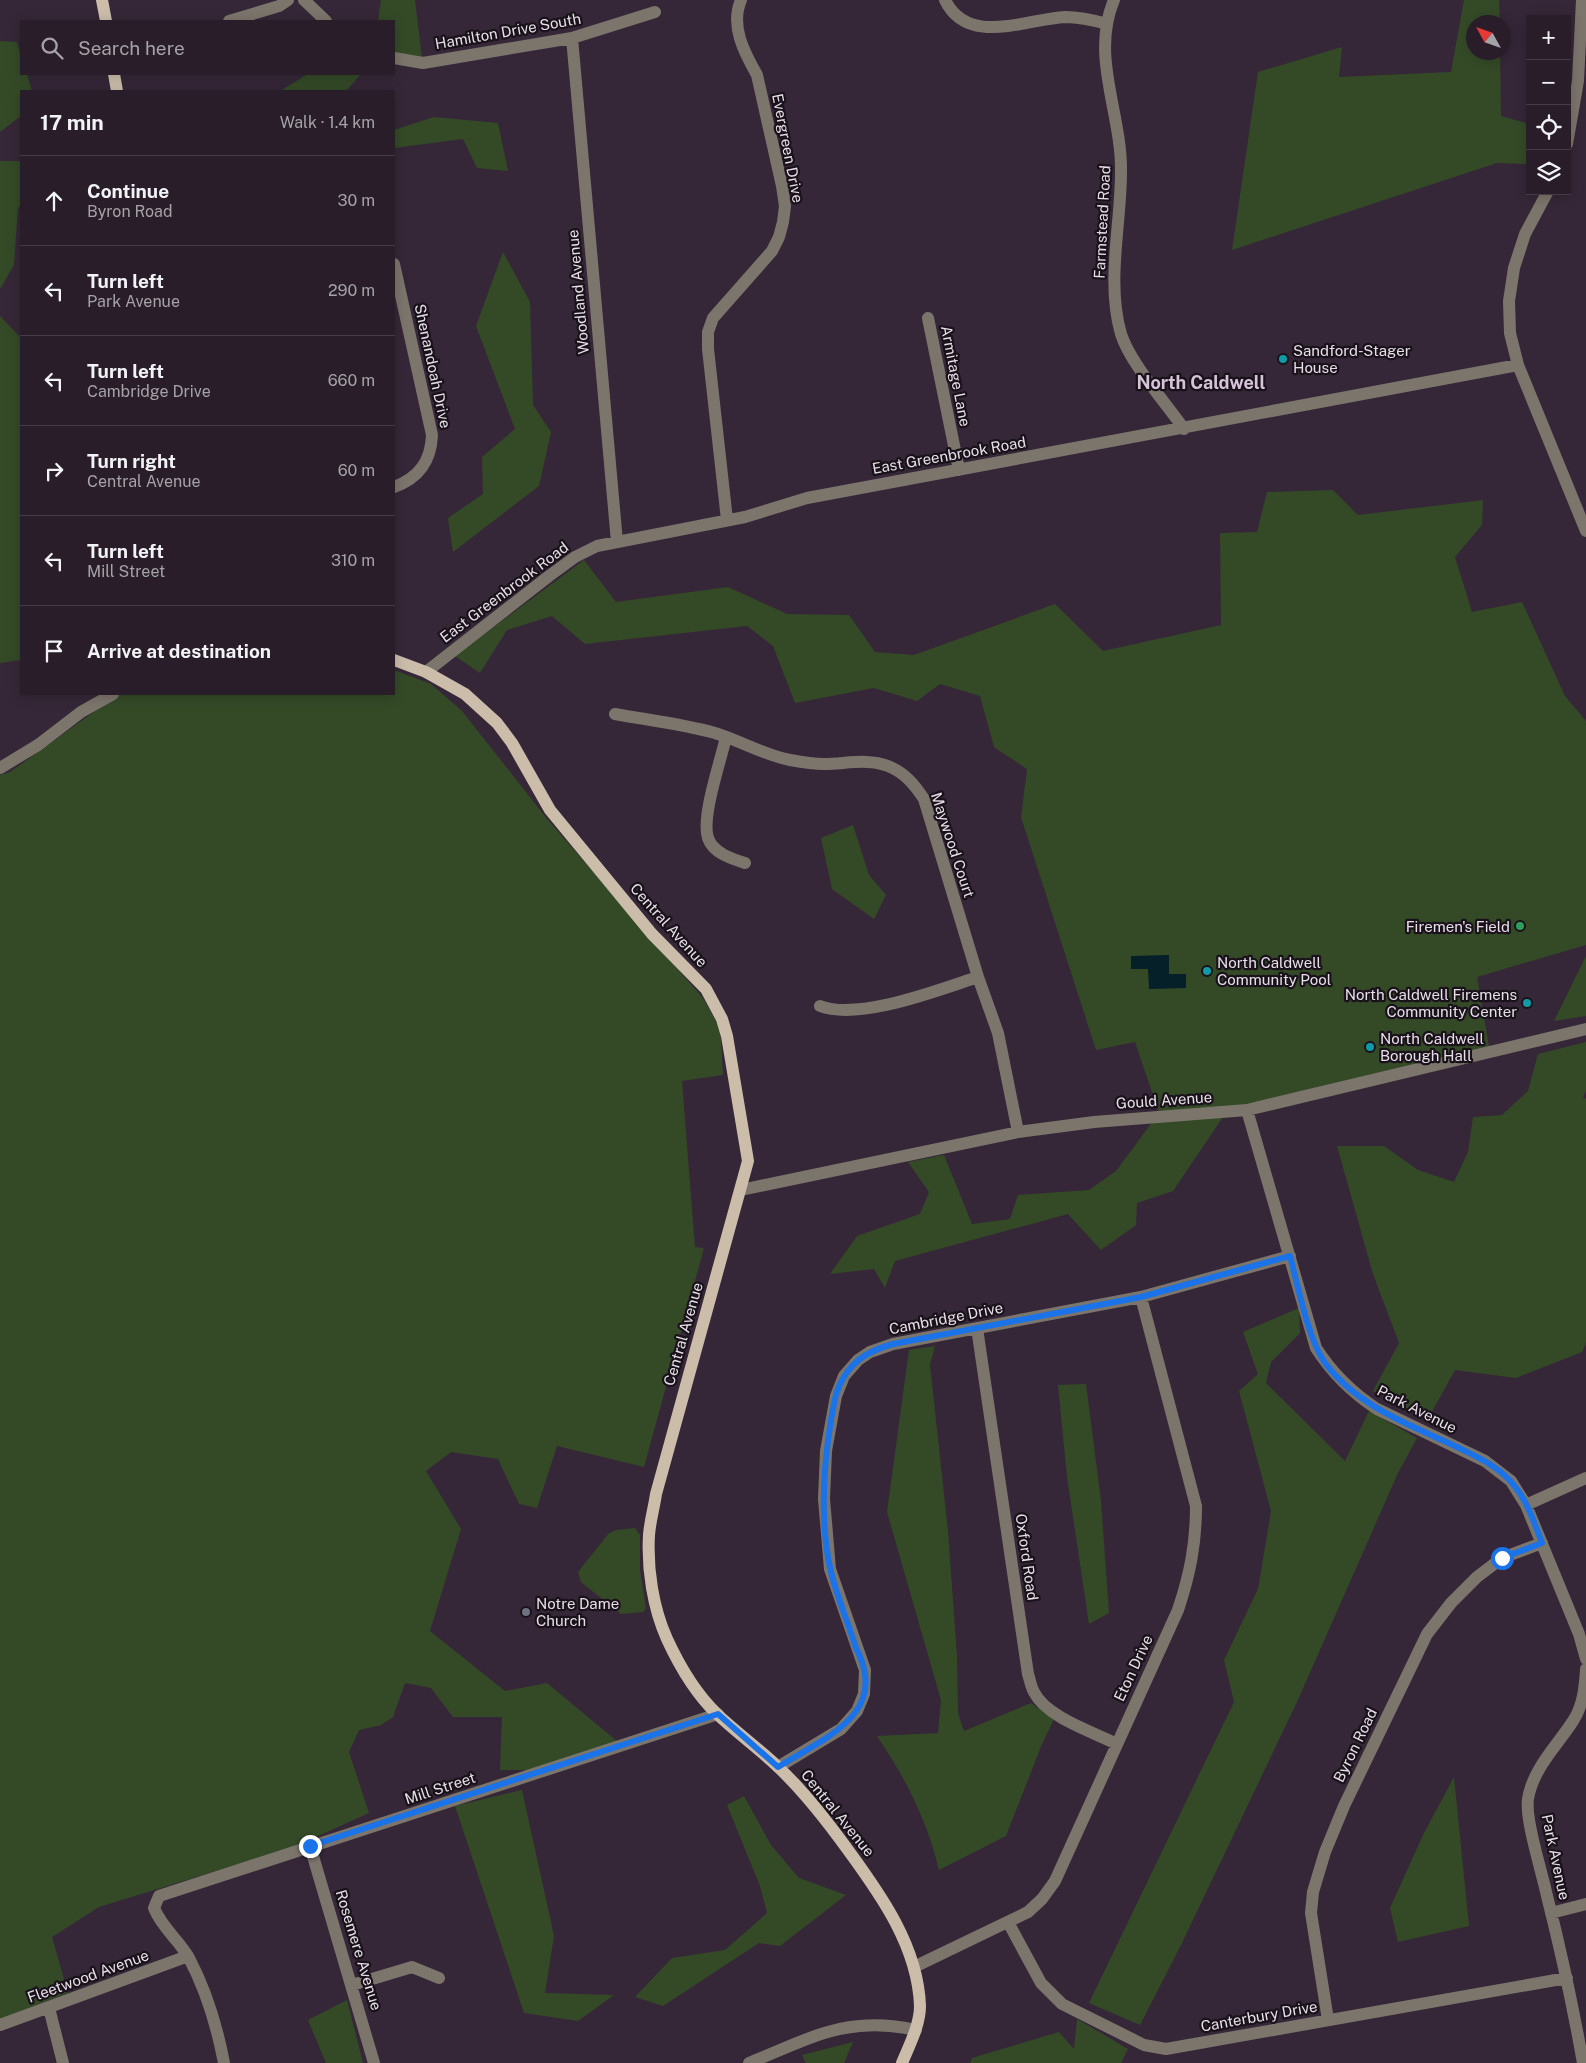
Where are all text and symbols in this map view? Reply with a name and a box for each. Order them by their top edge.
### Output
street label: Hamilton Drive South [434,10,582,52]
north arrow [1466,15,1511,60]
map controls [1526,15,1571,195]
button: + [1526,15,1571,60]
search box [20,20,395,75]
icon: search [38,34,66,62]
text: Search here [78,37,185,59]
button: − [1526,60,1571,105]
street label: Evergreen Drive [769,92,807,204]
button: locate [1526,105,1571,150]
text: 17 min [40,110,104,135]
text: Walk · 1.4 km [280,113,375,132]
button: layers [1526,150,1571,195]
street label: Farmstead Road [1091,165,1113,279]
text: Continue [87,180,169,202]
icon: ahead [40,187,68,215]
text: 30 m [338,191,375,210]
text: Byron Road [87,202,172,221]
street label: Woodland Avenue [564,229,592,355]
text: Turn left [87,270,164,292]
icon: left [40,277,68,305]
text: 290 m [328,281,375,300]
text: Park Avenue [87,292,180,311]
street label: Shenandoah Drive [412,302,454,430]
street label: Armitage Lane [938,324,974,428]
place label: Sandford-Stager House [1293,342,1411,376]
marker: Sandford-Stager House [1277,353,1289,365]
text: Turn left [87,360,164,382]
icon: left [40,367,68,395]
text: 660 m [328,371,375,390]
district label: North Caldwell [1137,372,1265,393]
text: Cambridge Drive [87,382,211,401]
street label: East Greenbrook Road [871,433,1027,477]
text: Turn right [87,450,176,472]
icon: right [40,457,68,485]
text: 60 m [338,461,375,480]
text: Central Avenue [87,472,201,491]
street label: East Greenbrook Road [437,538,571,646]
text: Turn left [87,540,164,562]
icon: left [40,547,68,575]
text: 310 m [331,551,375,570]
text: Mill Street [87,562,165,581]
icon: arrive [40,637,68,665]
text: Arrive at destination [87,640,271,662]
street label: Maywood Court [928,790,978,900]
street label: Central Avenue [627,880,711,970]
place label: Firemen's Field [1406,918,1510,935]
marker: Firemen's Field [1514,920,1526,932]
place label: North Caldwell Community Pool [1217,954,1331,988]
marker: North Caldwell Community Pool [1201,965,1213,977]
place label: North Caldwell Firemens Community Center [1345,986,1517,1020]
marker: North Caldwell Firemens Community Center [1521,997,1533,1009]
place label: North Caldwell Borough Hall [1380,1030,1484,1064]
marker: North Caldwell Borough Hall [1364,1041,1376,1053]
street label: Gould Avenue [1115,1088,1213,1112]
street label: Central Avenue [660,1280,706,1388]
street label: Cambridge Drive [887,1299,1005,1337]
street label: Park Avenue [1374,1382,1460,1436]
street label: Oxford Road [1012,1513,1042,1601]
route start [1491,1547,1514,1570]
place label: Notre Dame Church [536,1595,619,1629]
marker: Notre Dame Church [520,1606,532,1618]
street label: Eton Drive [1110,1632,1156,1704]
street label: Byron Road [1330,1705,1380,1785]
street label: Central Avenue [798,1766,878,1860]
street label: Mill Street [402,1769,478,1807]
street label: Park Avenue [1539,1813,1573,1901]
route end [299,1835,322,1858]
street label: Rosemere Avenue [333,1888,385,2012]
street label: Fleetwood Avenue [25,1946,151,2006]
street label: Canterbury Drive [1199,1997,1319,2035]

